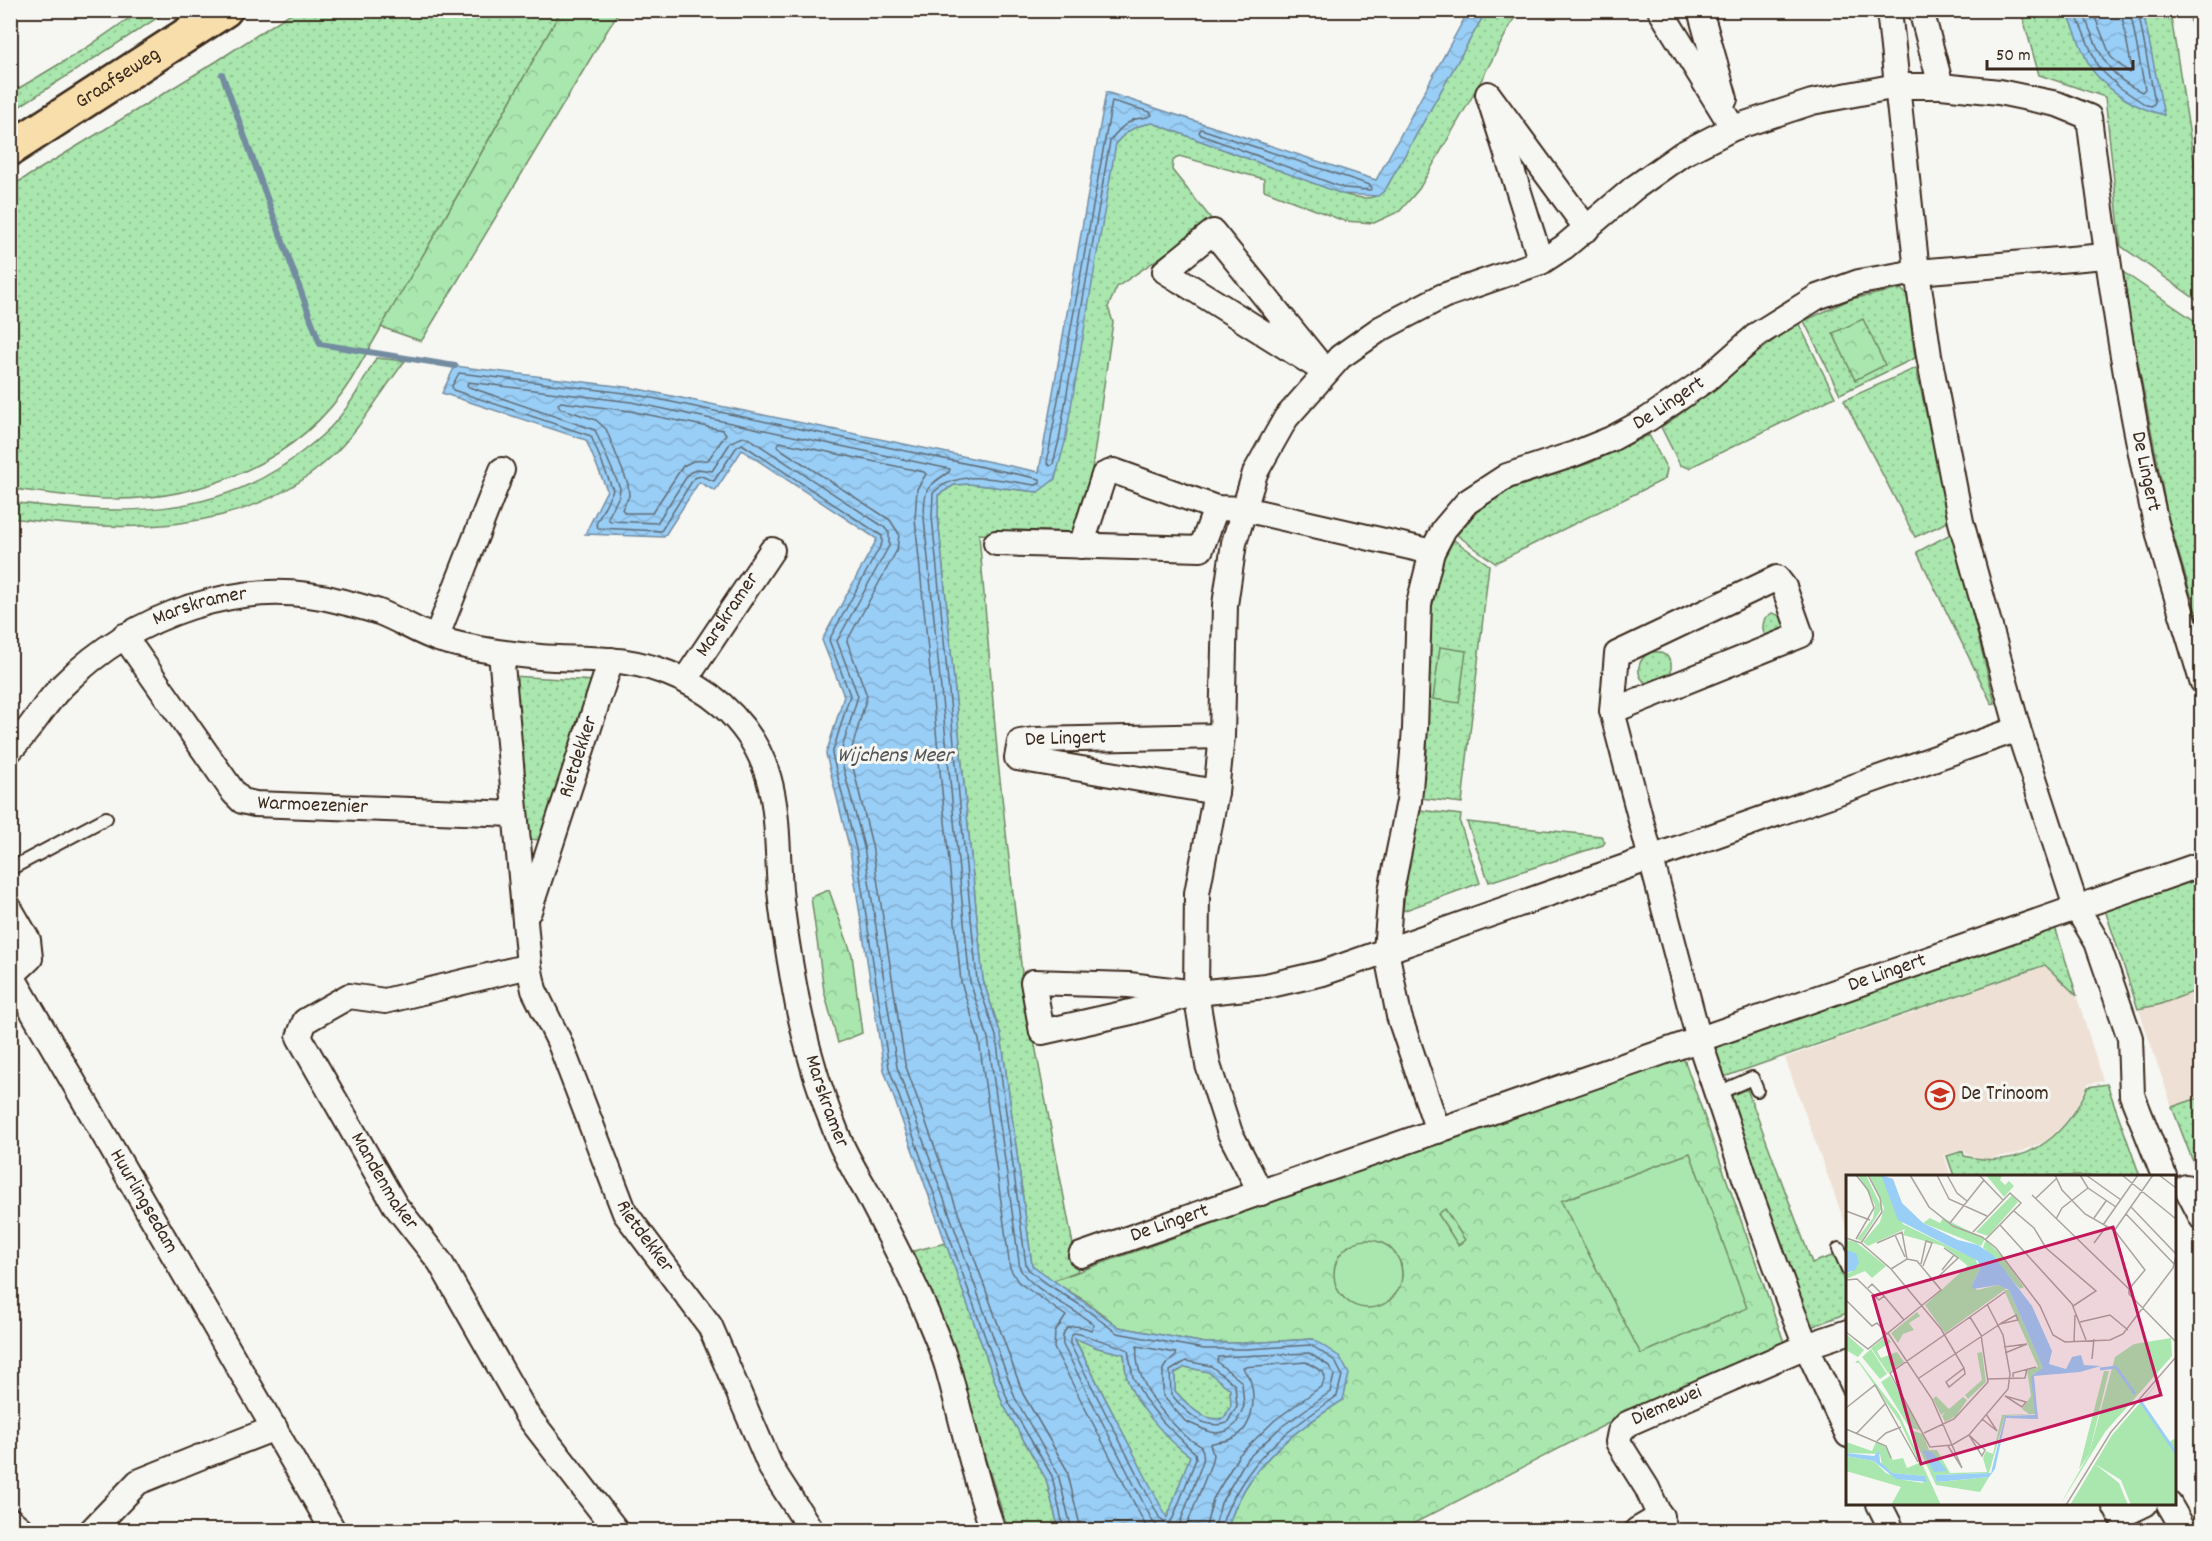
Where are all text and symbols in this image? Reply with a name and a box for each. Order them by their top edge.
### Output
scale bar [1987,33,2132,71]
street label: Graafseweg [70,40,167,118]
text: 50 m [1996,44,2031,69]
street label: De Lingert [1628,369,1711,439]
street label: De Lingert [2122,429,2168,515]
street label: Marskramer [689,567,768,664]
street label: Marskramer [148,580,249,635]
street label: Rietdekker [552,712,607,802]
street label: De Lingert [1023,723,1107,756]
water label: Wijchens Meer [837,741,956,772]
street label: Warmoezenier [257,789,369,823]
street label: De Lingert [1844,946,1931,1001]
street label: Marskramer [796,1052,856,1153]
school or university icon: De Trinoom [1924,1079,1956,1111]
place label: De Trinoom [1961,1080,2049,1110]
street label: Mandenmaker [342,1127,425,1238]
street label: Huurlingsedam [101,1144,185,1260]
inset map [1846,1175,2176,1505]
street label: Rietdekker [607,1196,681,1280]
street label: De Lingert [1127,1196,1213,1252]
street label: Diemewei [1627,1378,1707,1435]

